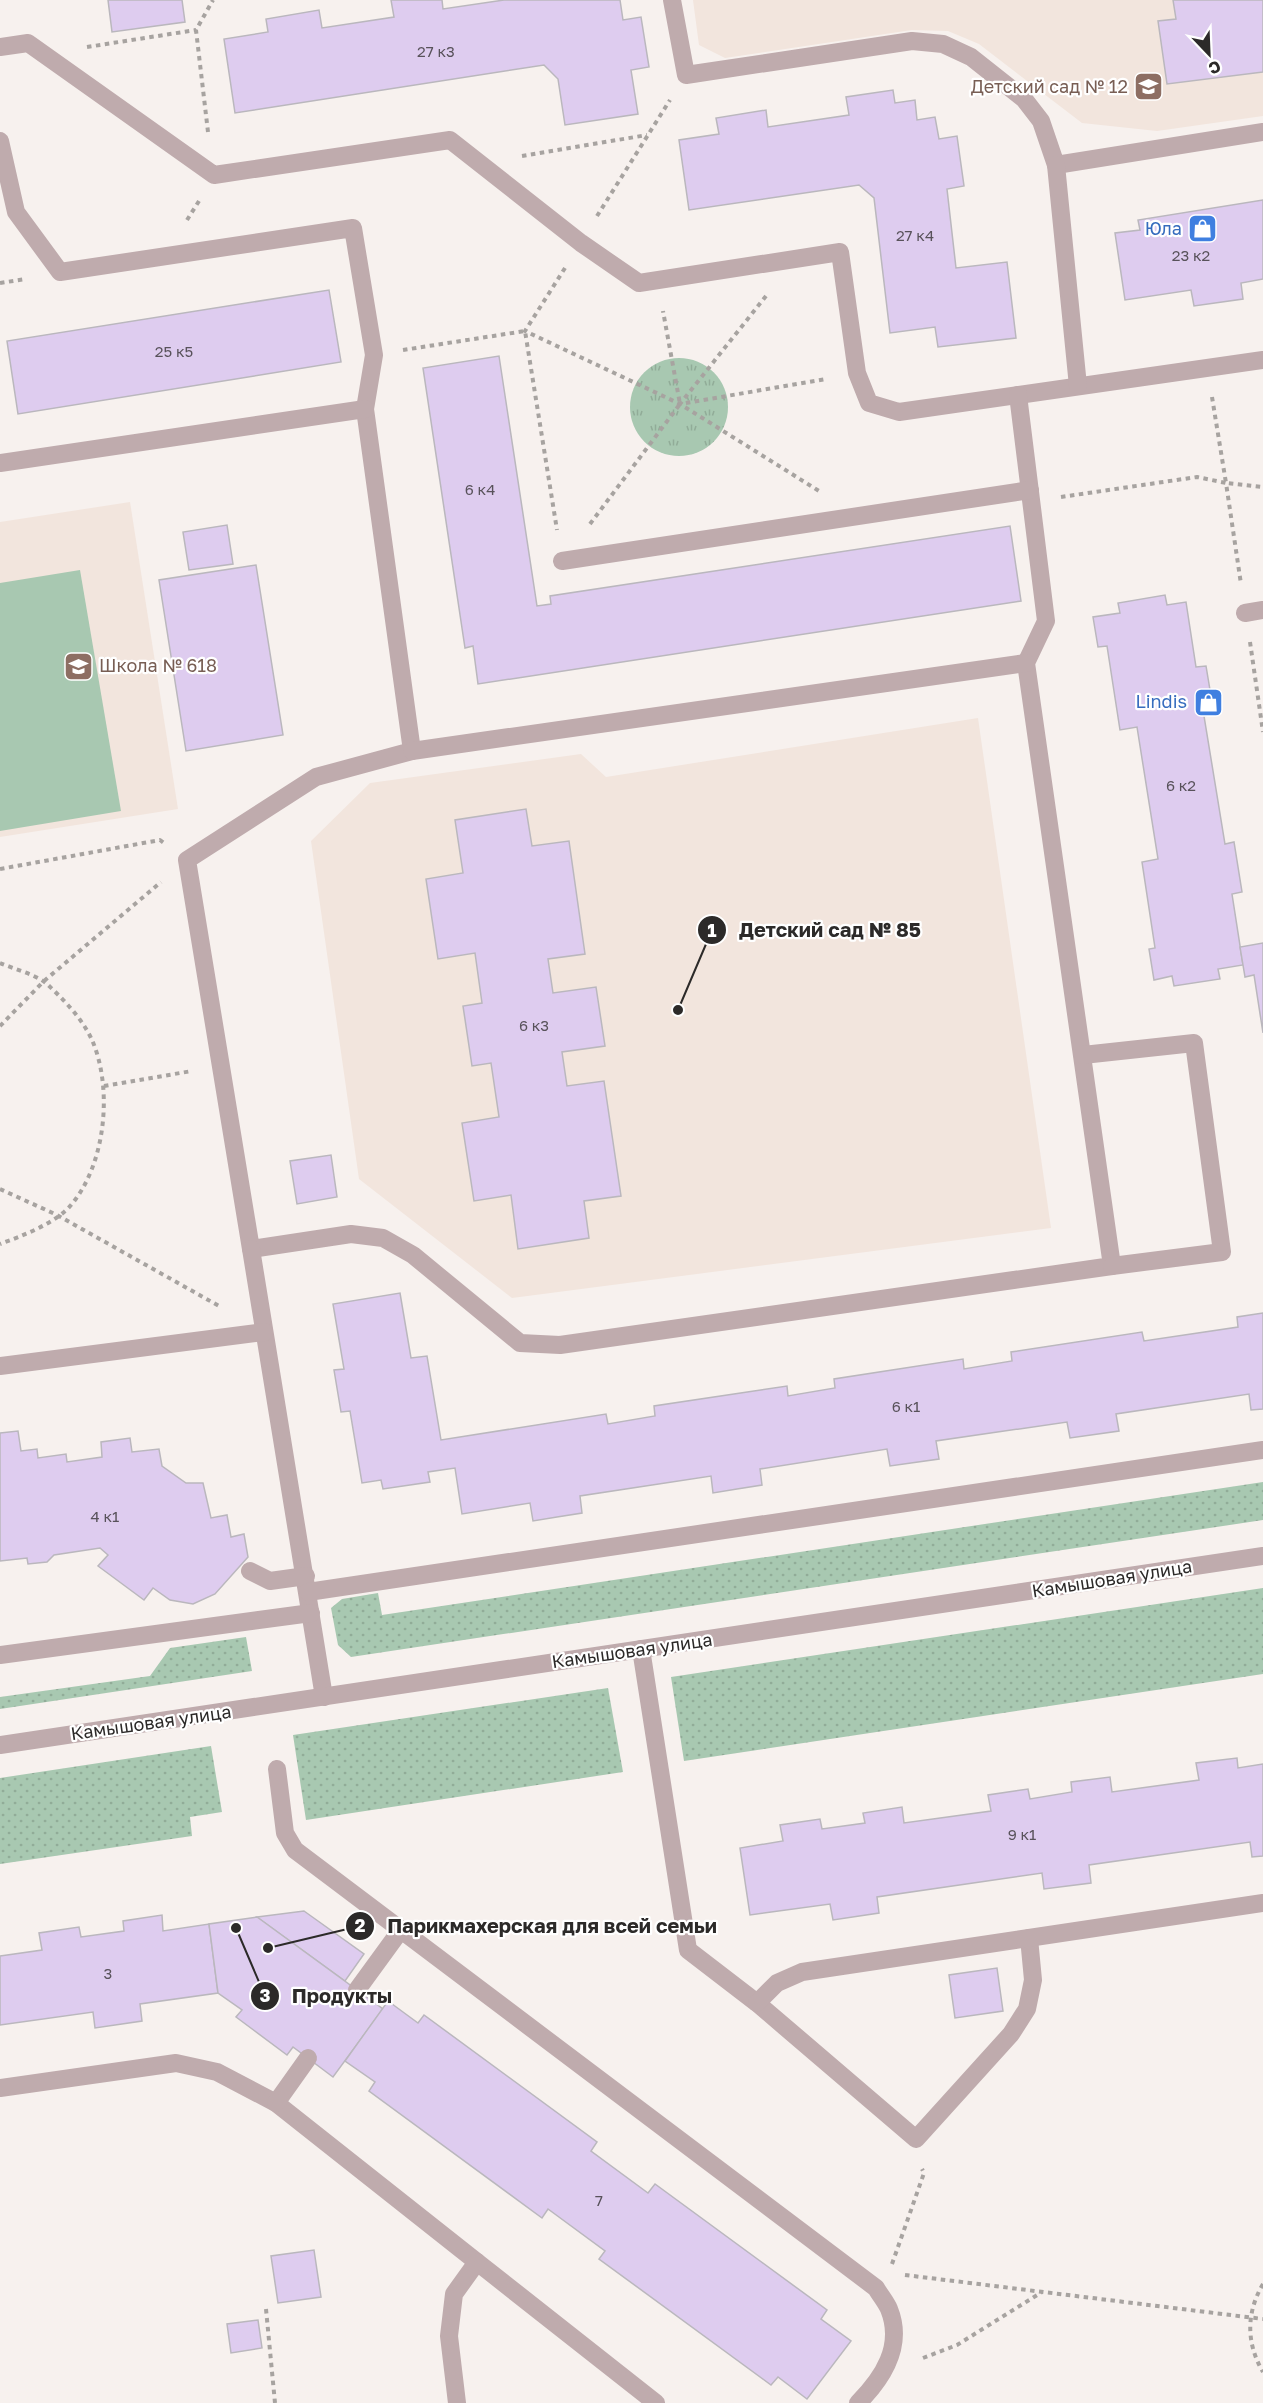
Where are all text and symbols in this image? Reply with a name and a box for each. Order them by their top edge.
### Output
north arrow [1179,24,1239,84]
house number: 27 к3 [417,42,455,60]
text: С [1206,56,1224,79]
school or university icon: Детский сад № 12 [1133,71,1165,103]
place label: Детский сад № 12 [971,75,1128,97]
shop icon: Юла [1187,213,1219,245]
place label: Юла [1145,217,1182,239]
house number: 27 к4 [896,226,934,244]
house number: 23 к2 [1172,246,1210,264]
house number: 25 к5 [155,342,193,360]
house number: 6 к4 [465,480,495,498]
school or university icon: Школа № 618 [62,650,94,682]
place label: Школа № 618 [99,654,217,676]
shop icon: Lindis [1192,686,1224,718]
place label: Lindis [1135,690,1187,712]
house number: 6 к2 [1166,776,1196,794]
callout: Детский сад № 85 [697,911,933,949]
text: Детский сад № 85 [739,917,921,941]
text: 1 [707,919,717,941]
house number: 6 к3 [519,1016,549,1034]
house number: 6 к1 [892,1397,920,1415]
house number: 4 к1 [91,1507,119,1525]
street label: Камышовая улица [1030,1554,1194,1602]
street label: Камышовая улица [550,1628,714,1672]
street label: Камышовая улица [69,1700,233,1744]
house number: 9 к1 [1008,1825,1036,1843]
callout: Парикмахерская для всей семьи [345,1907,729,1945]
text: Парикмахерская для всей семьи [387,1913,717,1937]
text: 2 [355,1914,366,1936]
house number: 3 [104,1964,112,1982]
callout: Продукты [250,1977,404,2015]
text: Продукты [292,1983,392,2007]
text: 3 [260,1984,271,2006]
house number: 7 [595,2191,603,2209]

